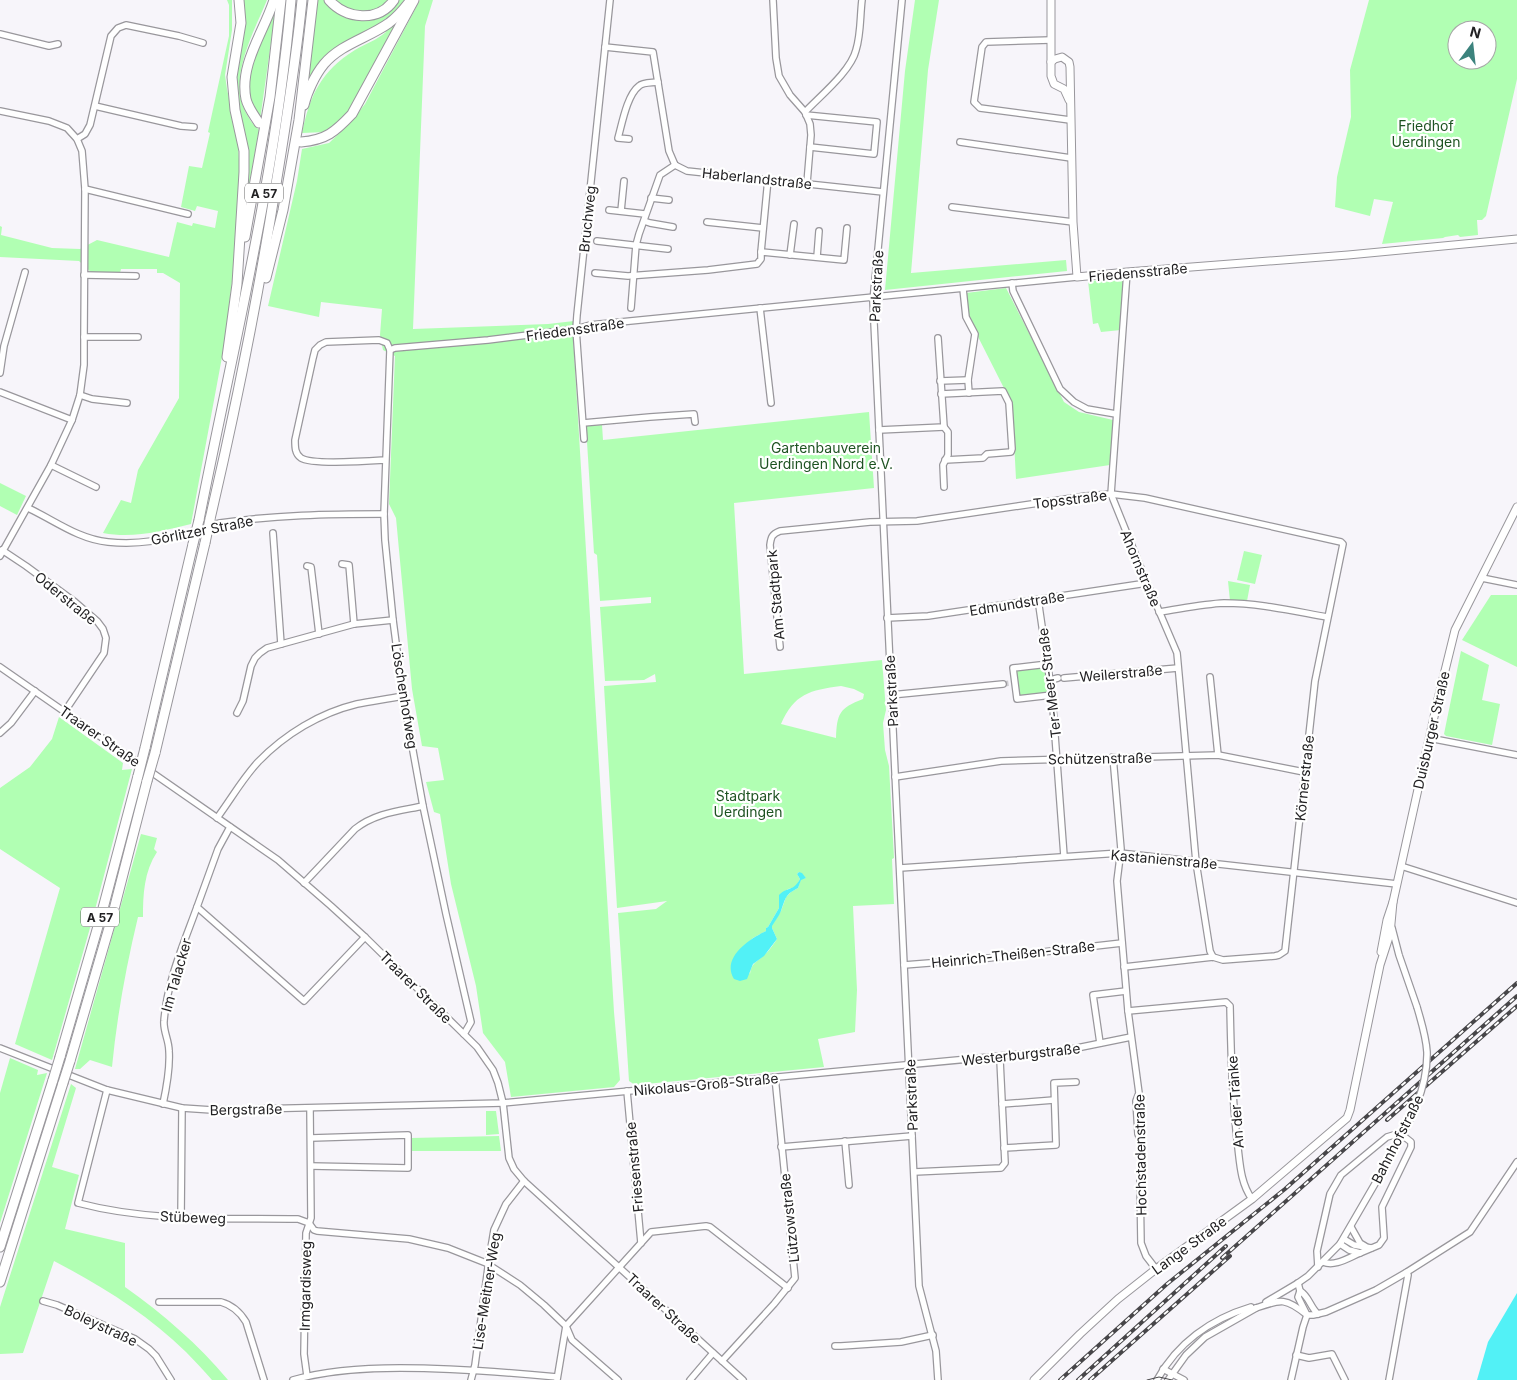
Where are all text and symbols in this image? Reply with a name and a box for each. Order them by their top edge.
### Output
north arrow [1447,20,1497,70]
text: N [1468,22,1483,42]
park label: Friedhof Uerdingen [1392,117,1460,150]
street label: Haberlandstraße [701,164,813,192]
road number: A 57 [245,184,283,202]
street label: Bruchweg [575,185,599,253]
street label: Parkstraße [866,250,886,322]
street label: Friedensstraße [1088,259,1188,285]
street label: Friedensstraße [525,314,625,344]
park label: Gartenbauverein Uerdingen Nord e.V. [759,439,893,472]
street label: Topsstraße [1032,486,1108,512]
street label: Görlitzer Straße [149,512,255,548]
street label: Ahornstraße [1117,527,1165,609]
street label: Am Stadtpark [763,549,787,641]
street label: Oderstraße [32,568,100,628]
street label: Edmundstraße [968,587,1066,619]
street label: Ter-Meer-Straße [1034,627,1064,739]
street label: Löschenhofweg [388,642,422,750]
street label: Parkstraße [881,655,901,727]
street label: Weilerstraße [1079,661,1163,685]
street label: Duisburger Straße [1409,669,1453,791]
street label: Traarer Straße [56,702,144,770]
street label: Körnerstraße [1291,734,1317,822]
street label: Schützenstraße [1048,749,1152,767]
park label: Stadtpark Uerdingen [714,787,782,820]
street label: Kastanienstraße [1110,846,1218,872]
road number: A 57 [81,908,119,926]
street label: Im Talacker [157,936,195,1014]
street label: Heinrich-Theißen-Straße [930,937,1096,971]
street label: Traarer Straße [376,947,456,1027]
street label: Westerburgstraße [961,1039,1081,1069]
street label: An der Tränke [1223,1055,1247,1149]
street label: Parkstraße [901,1059,921,1131]
street label: Nikolaus-Groß-Straße [633,1069,779,1099]
street label: Bahnhofstraße [1367,1092,1427,1186]
street label: Hochstadenstraße [1130,1094,1150,1216]
street label: Bergstraße [209,1100,283,1118]
street label: Friesenstraße [622,1121,646,1213]
street label: Lützowstraße [776,1172,802,1264]
street label: Stübeweg [160,1207,226,1227]
street label: Lange Straße [1148,1212,1230,1278]
street label: Lise-Meitner-Weg [468,1231,504,1351]
street label: Irmgardisweg [296,1241,314,1331]
street label: Traarer Straße [623,1269,705,1347]
street label: Boleystraße [62,1301,140,1349]

